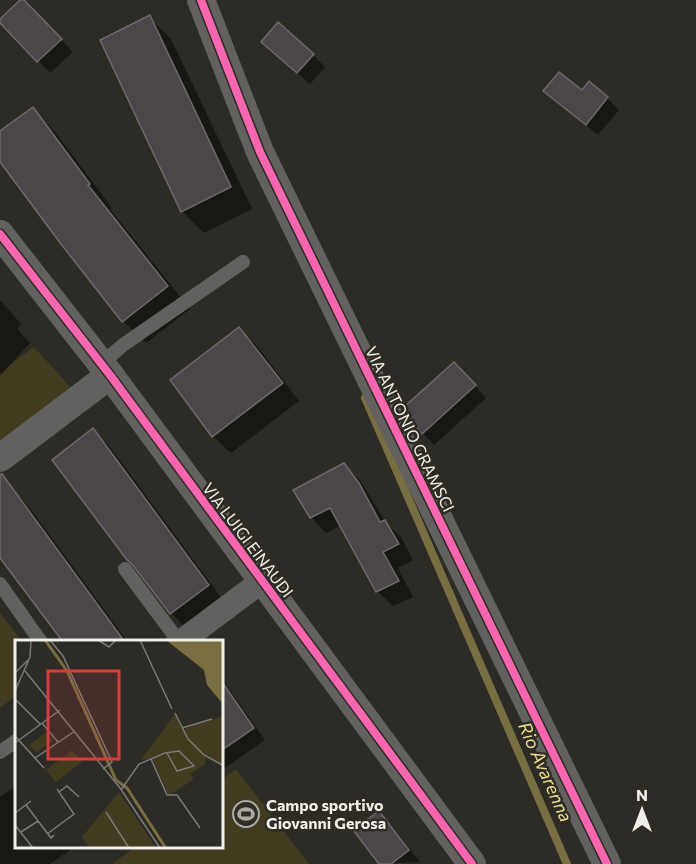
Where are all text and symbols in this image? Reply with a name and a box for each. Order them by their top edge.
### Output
street label: VIA ANTONIO GRAMSCI [362,343,459,515]
street label: VIA LUIGI EINAUDI [199,479,298,601]
inset map [15,640,224,849]
water label: Rio Avarenna [514,718,578,825]
north arrow [612,780,672,840]
text: N [636,785,648,804]
place label: Campo sportivo Giovanni Gerosa [266,795,386,832]
sports icon: Campo sportivo Giovanni Gerosa [231,799,261,829]

